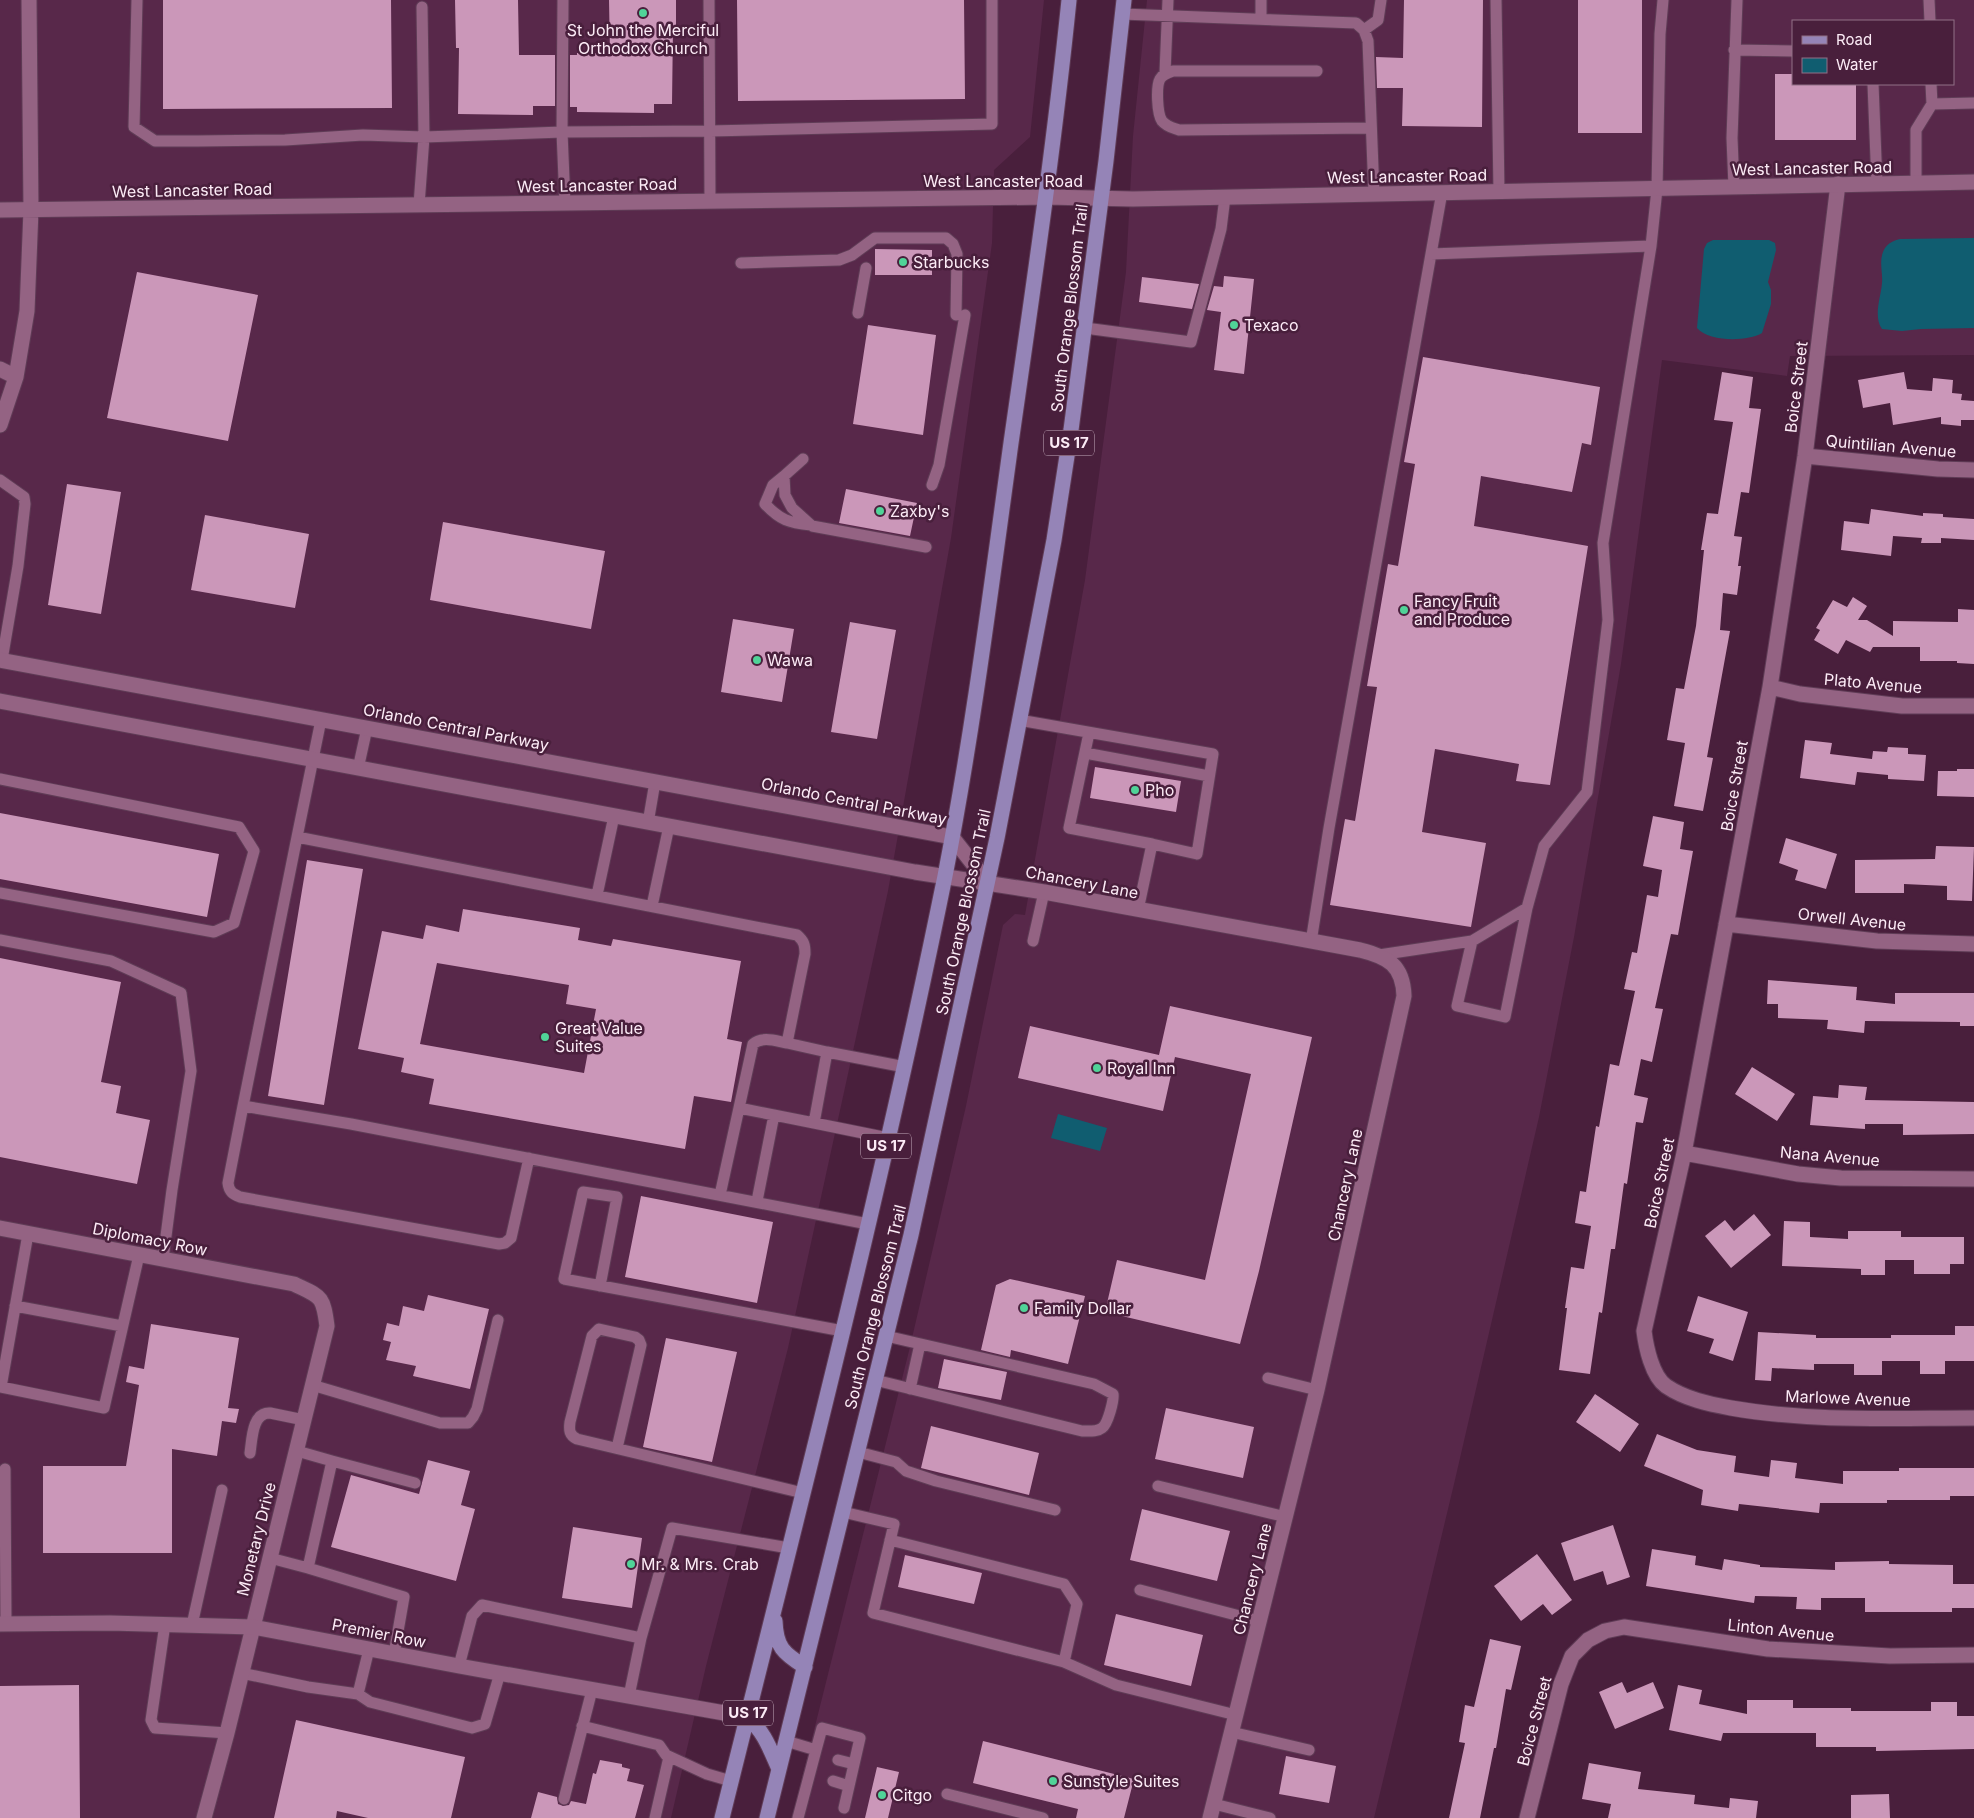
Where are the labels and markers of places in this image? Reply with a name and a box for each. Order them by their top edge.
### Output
marker: St John the Merciful Orthodox Church [637,7,649,19]
place label: St John the Merciful Orthodox Church [567,20,719,58]
place label: Starbucks [913,252,989,272]
marker: Starbucks [897,256,909,268]
place label: Texaco [1244,315,1299,335]
marker: Texaco [1228,319,1240,331]
place label: Zaxby's [890,501,950,521]
marker: Zaxby's [874,505,886,517]
place label: Fancy Fruit and Produce [1414,591,1510,629]
marker: Fancy Fruit and Produce [1398,604,1410,616]
place label: Wawa [767,650,813,670]
marker: Wawa [751,654,763,666]
place label: Pho [1145,780,1174,800]
marker: Pho [1129,784,1141,796]
place label: Great Value Suites [555,1018,643,1056]
marker: Great Value Suites [539,1031,551,1043]
place label: Royal Inn [1107,1058,1176,1078]
marker: Royal Inn [1091,1062,1103,1074]
place label: Family Dollar [1034,1298,1131,1318]
marker: Family Dollar [1018,1302,1030,1314]
place label: Mr. & Mrs. Crab [641,1554,759,1574]
marker: Mr. & Mrs. Crab [625,1558,637,1570]
place label: Sunstyle Suites [1063,1771,1179,1791]
marker: Sunstyle Suites [1047,1775,1059,1787]
place label: Citgo [892,1785,932,1805]
marker: Citgo [876,1789,888,1801]

